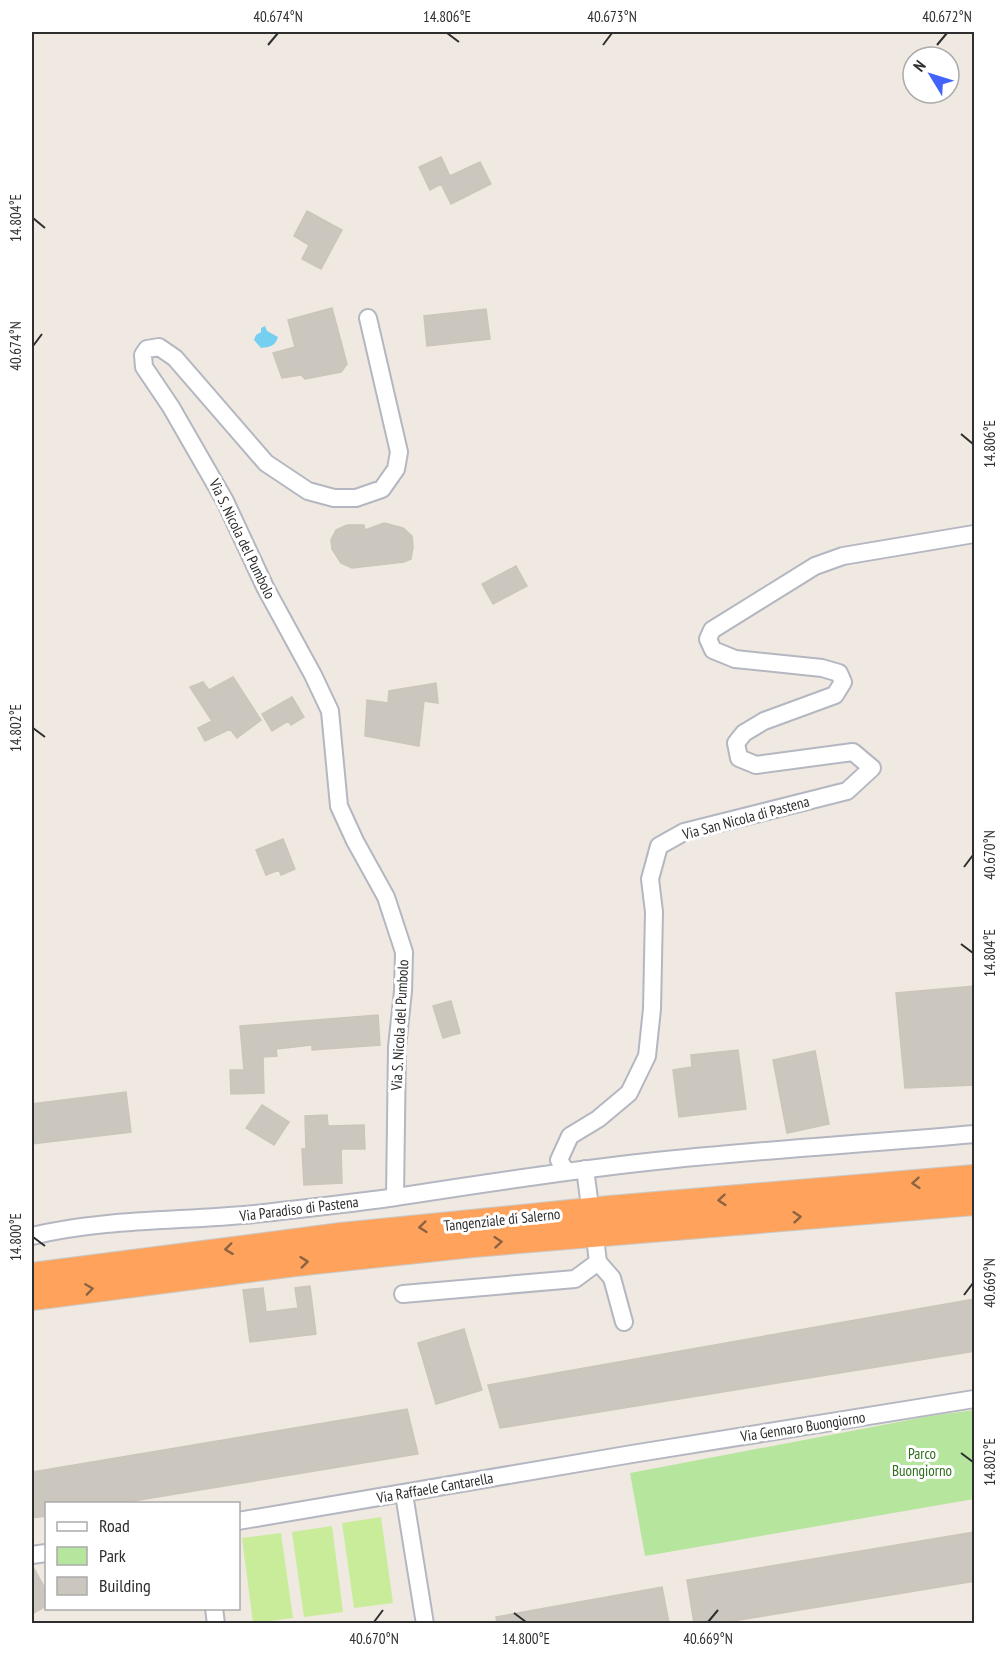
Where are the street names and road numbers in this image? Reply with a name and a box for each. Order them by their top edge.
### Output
street label: Via S. Nicola del Pumbolo [205,475,280,602]
street label: Via San Nicola di Pastena [680,791,811,844]
street label: Via S. Nicola del Pumbolo [387,959,412,1092]
street label: Via Paradiso di Pastena [237,1192,359,1225]
street label: Tangenziale di Salerno [443,1204,561,1235]
street label: Via Gennaro Buongiorno [738,1407,867,1446]
street label: Via Raffaele Cantarella [374,1468,495,1507]

